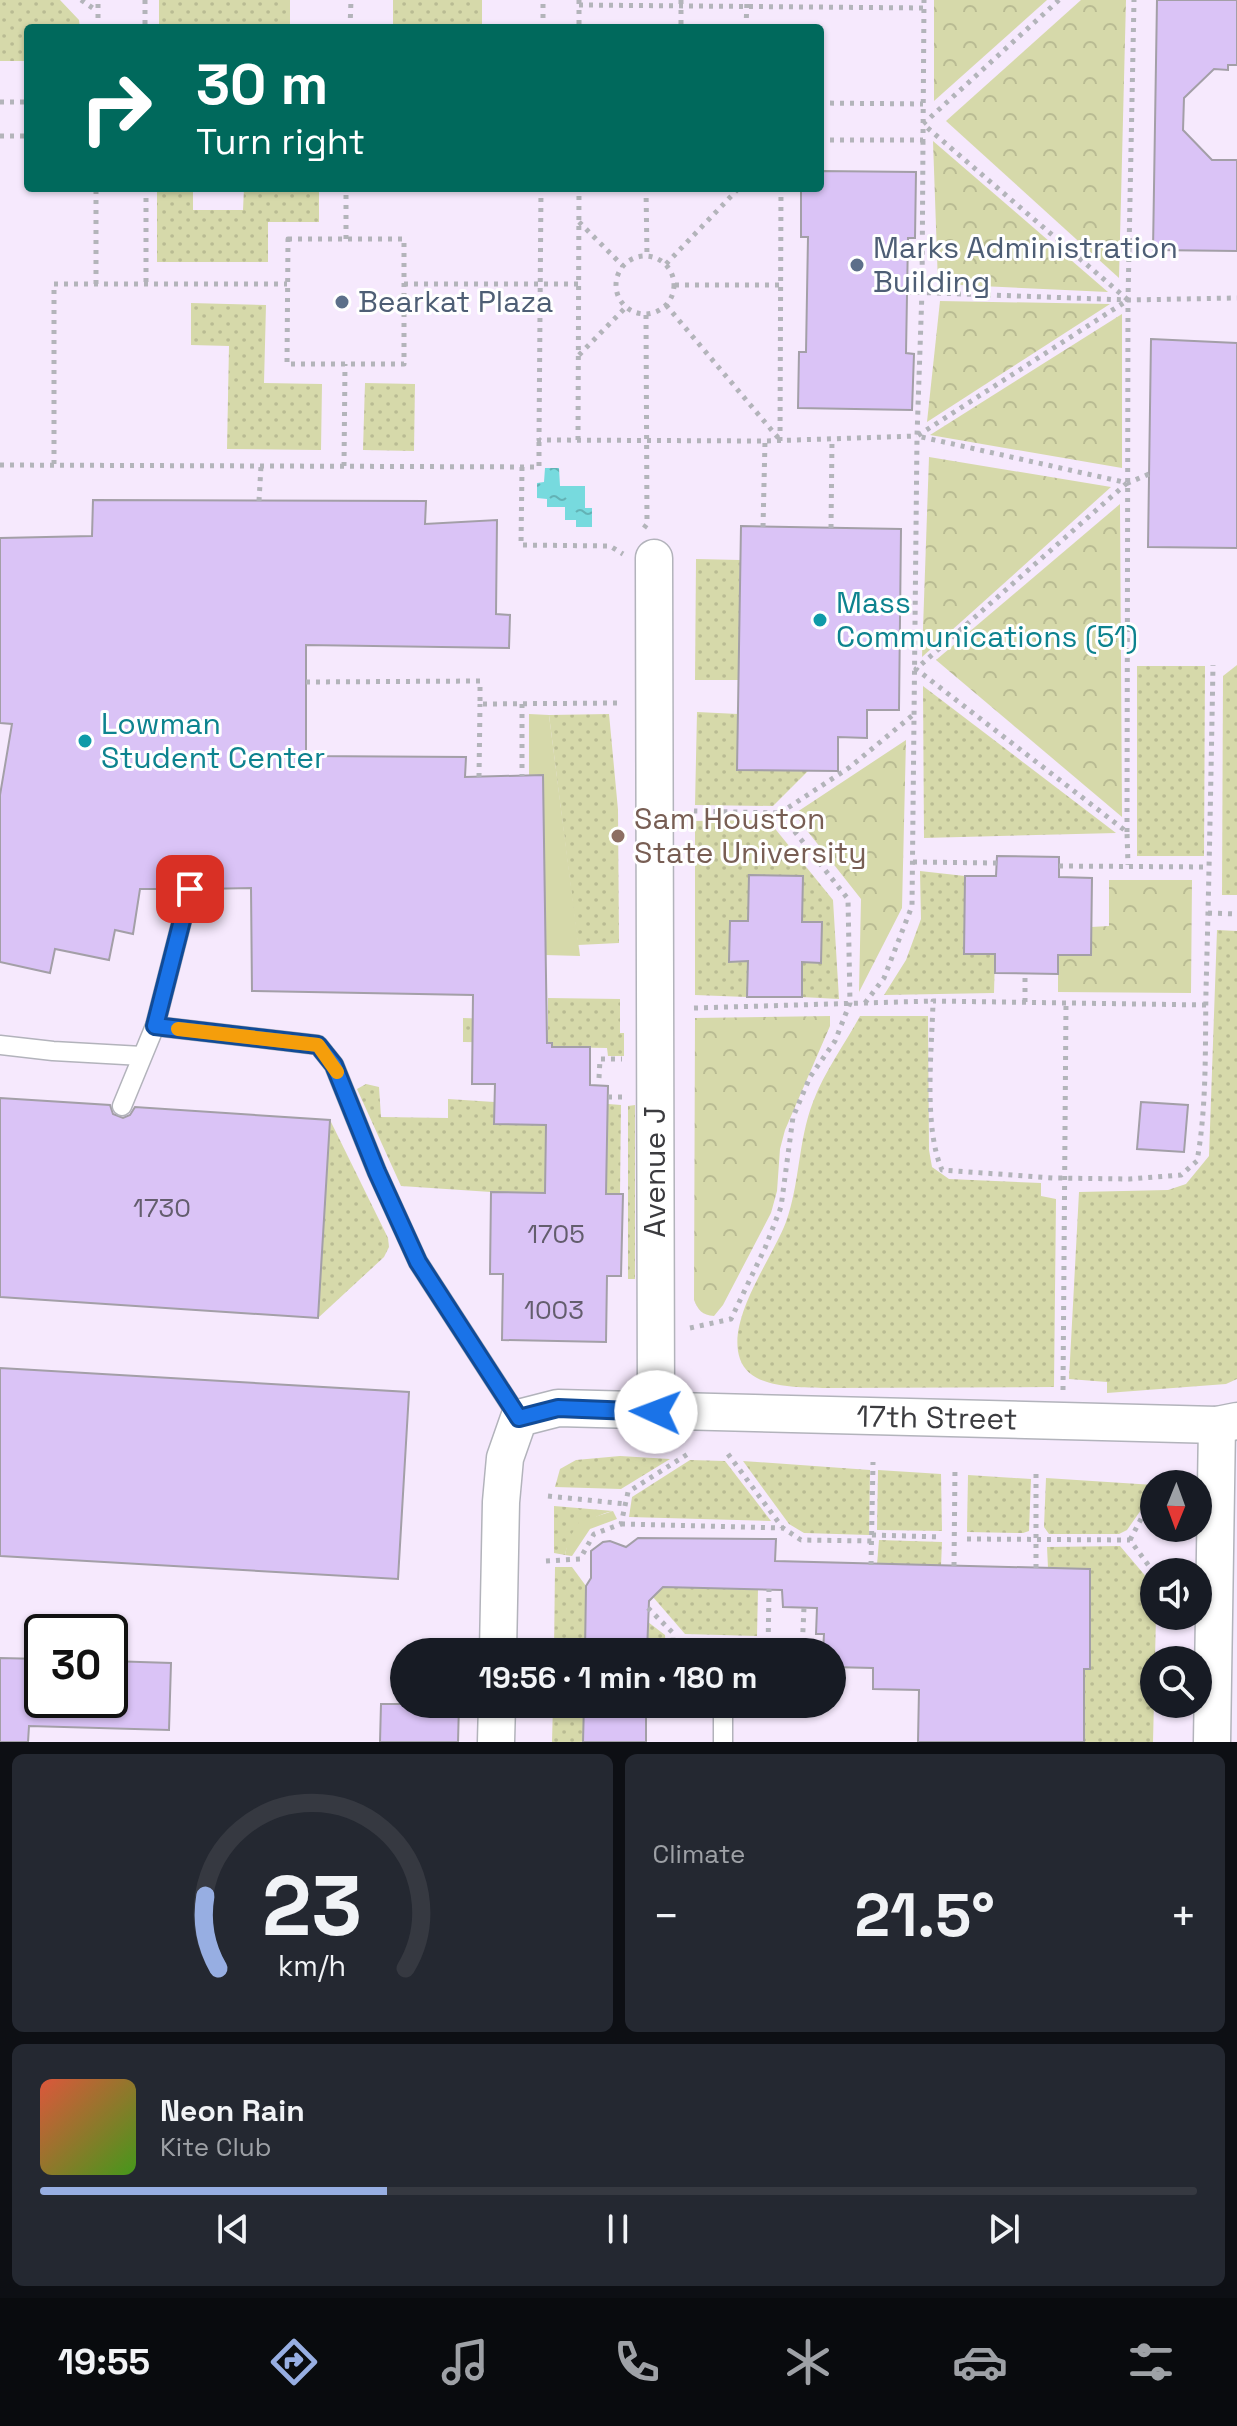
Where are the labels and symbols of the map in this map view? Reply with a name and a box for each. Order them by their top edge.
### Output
place label: Marks Administration Building [873,228,1178,301]
marker: Marks Administration Building [848,256,866,274]
place label: Bearkat Plaza [358,282,553,321]
marker: Bearkat Plaza [333,293,351,311]
place label: Mass Communications (51) [836,583,1138,656]
marker: Mass Communications (51) [811,611,829,629]
place label: Lowman Student Center [101,704,325,777]
marker: Lowman Student Center [76,732,94,750]
place label: Sam Houston State University [634,799,867,872]
marker: Sam Houston State University [609,827,627,845]
pin [156,855,224,923]
street label: Avenue J [635,1106,674,1238]
house number: 1730 [133,1191,191,1225]
house number: 1705 [527,1217,585,1251]
house number: 1003 [524,1293,584,1327]
position arrow [614,1370,698,1454]
street label: 17th Street [856,1397,1018,1438]
north arrow [1140,1470,1212,1542]
speed limit sign: 30 [24,1614,128,1718]

